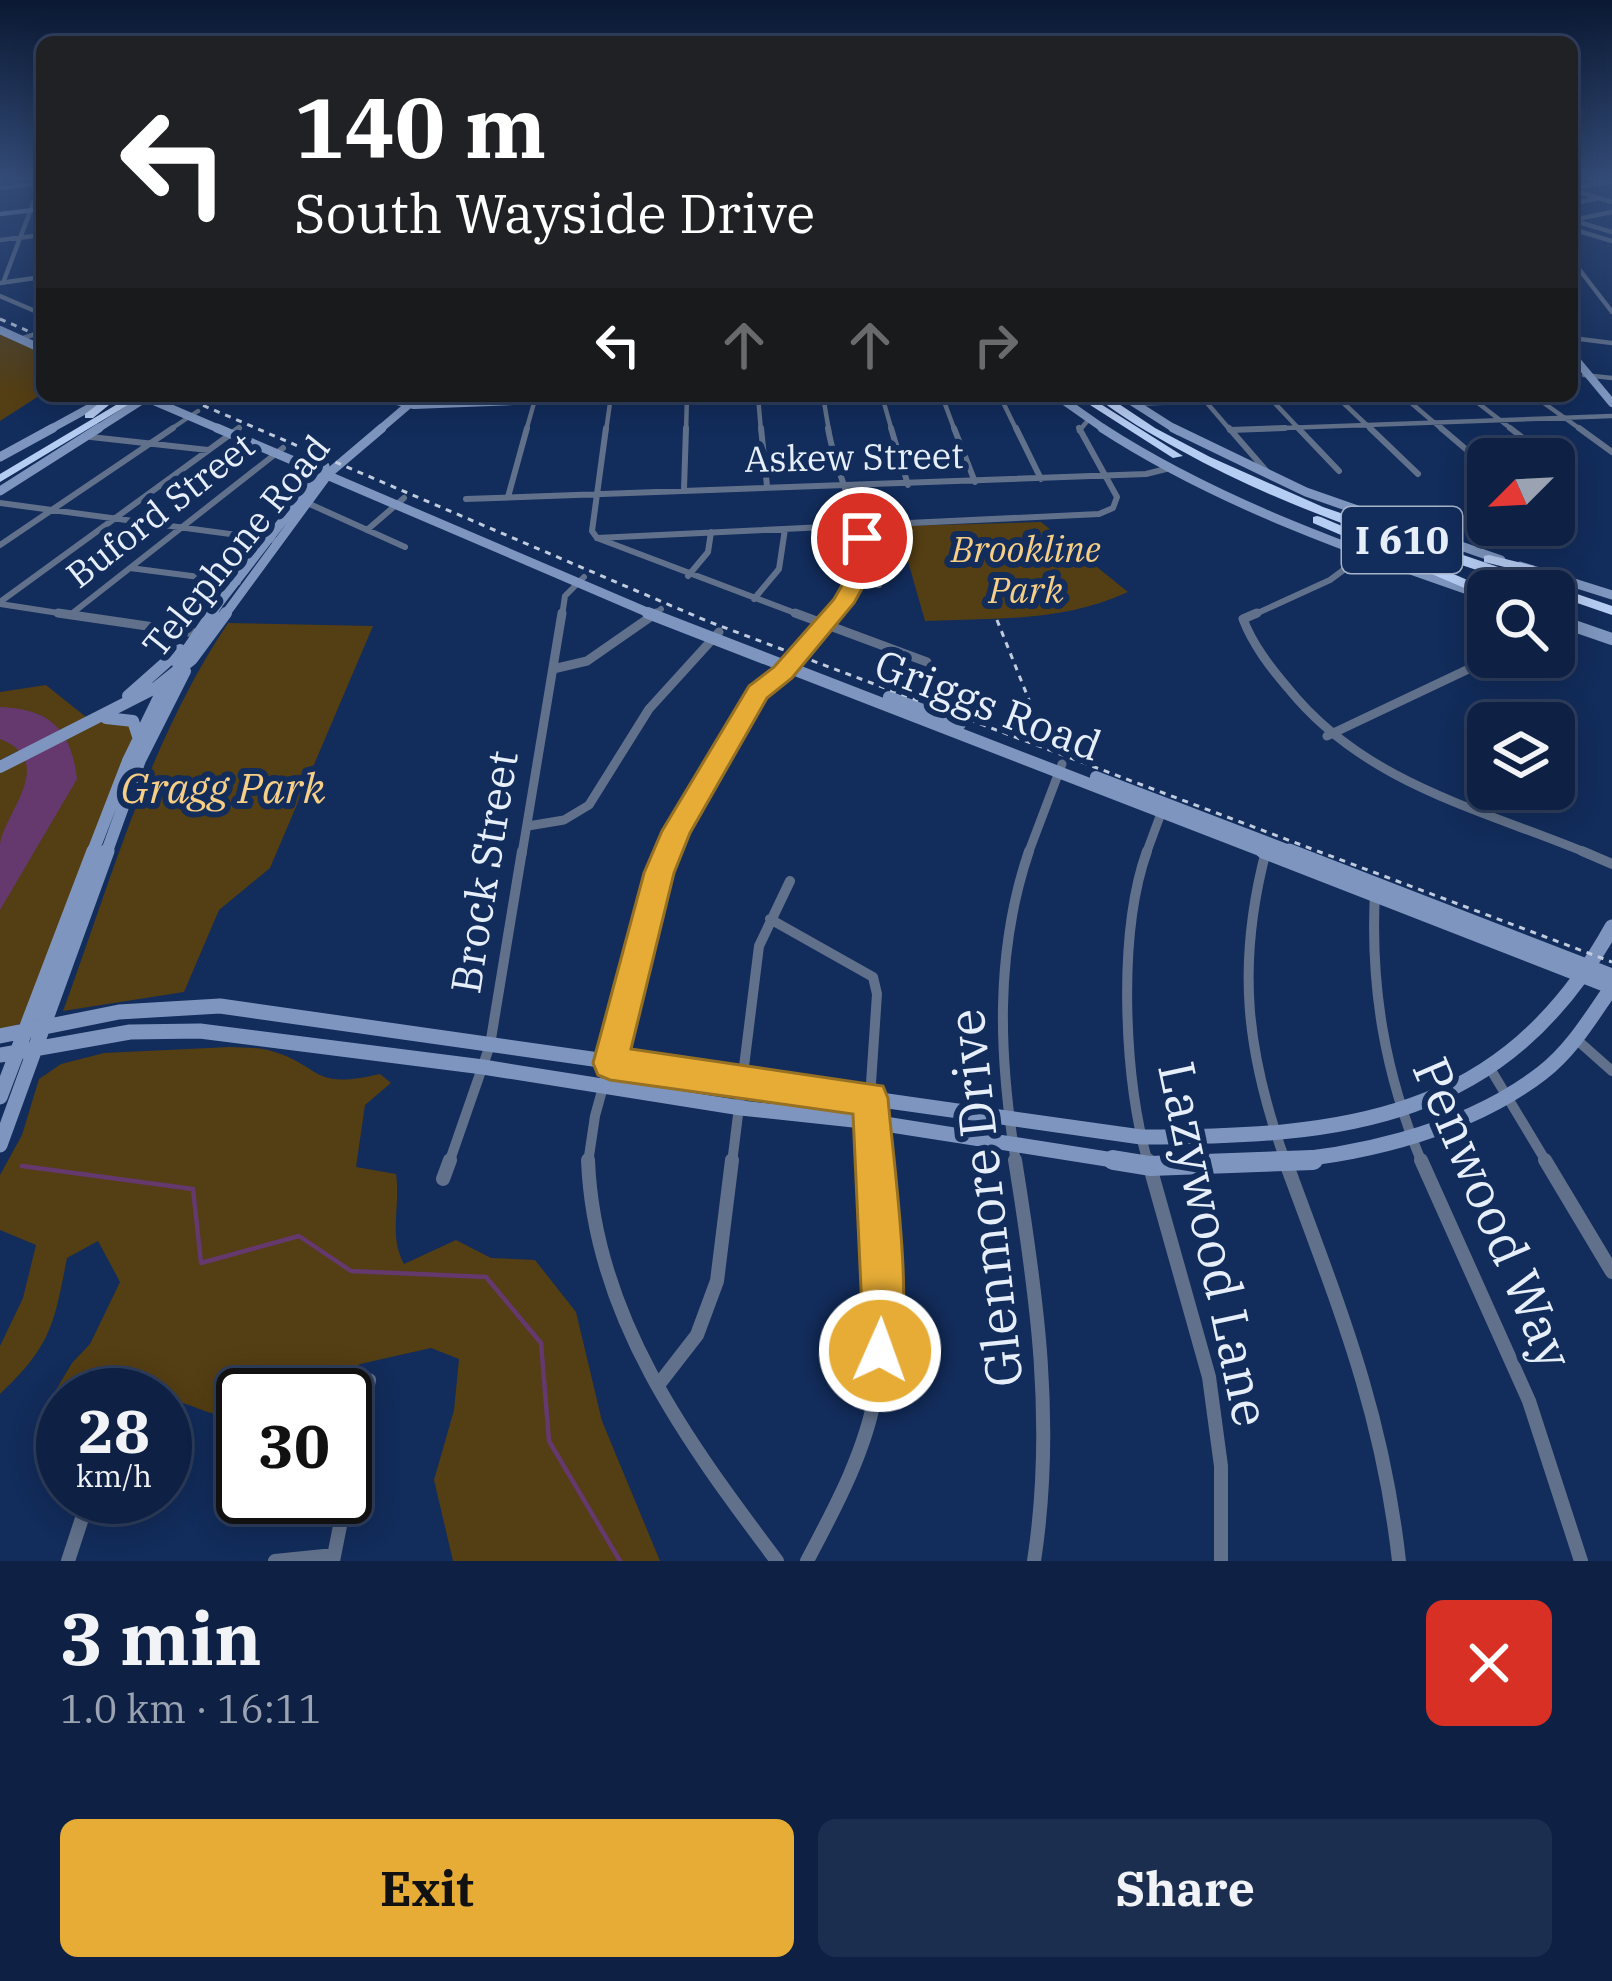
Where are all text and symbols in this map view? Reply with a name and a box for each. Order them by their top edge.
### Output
text: 140 m [294,72,546,181]
icon: left [96,84,252,240]
text: South Wayside Drive [294,178,815,248]
icon: left [585,312,651,378]
icon: ahead [711,312,777,378]
icon: ahead [837,312,903,378]
icon: right [963,312,1029,378]
street label: Buford Street [56,422,263,598]
street label: Telephone Road [132,425,340,666]
street label: Askew Street [744,431,964,482]
north arrow [1467,438,1575,546]
map controls [1467,438,1575,810]
pin [811,487,913,589]
icon: arrive [829,505,895,571]
road number: I 610 [1342,507,1462,573]
park label: Brookline Park [950,525,1101,613]
button: search [1467,570,1575,678]
street label: Griggs Road [867,636,1109,773]
button: layers [1467,702,1575,810]
street label: Brock Street [437,747,530,997]
park label: Gragg Park [121,760,326,815]
street label: Glenmore Drive [931,1006,1037,1390]
street label: Penwood Way [1399,1047,1589,1379]
street label: Lazywood Lane [1144,1055,1286,1432]
position arrow [817,1288,943,1414]
speed limit sign: 30 [216,1368,372,1524]
text: 28 [78,1391,150,1470]
text: km/h [76,1456,152,1495]
text: 3 min [60,1591,262,1685]
button: close [1426,1600,1552,1726]
text: 1.0 km · 16:11 [60,1683,322,1734]
button: Exit [60,1819,794,1957]
button: Share [818,1819,1552,1957]

